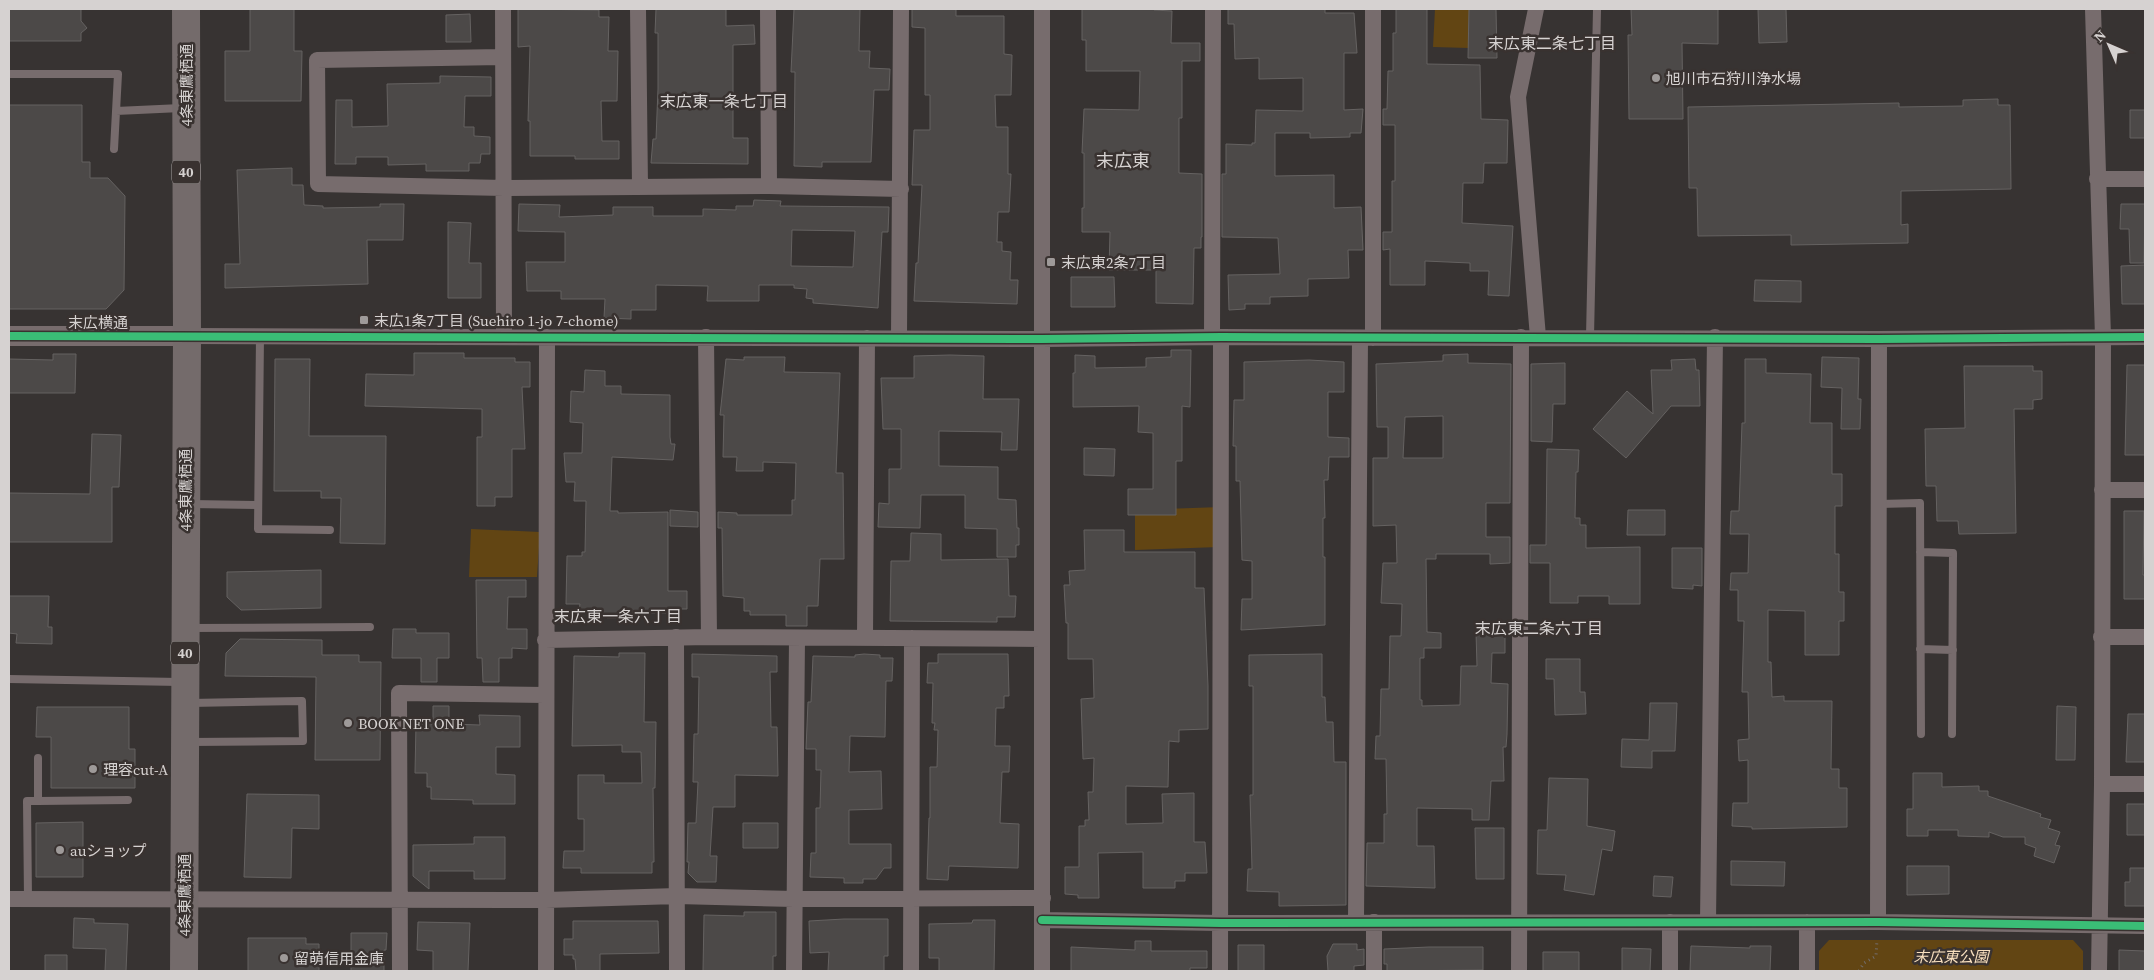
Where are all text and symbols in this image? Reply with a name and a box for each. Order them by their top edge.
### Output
north arrow [2084,20,2134,70]
text: N [2089,25,2110,46]
district label: 末広東二条七丁目 [1488,32,1616,54]
street label: 4条東鷹栖通 [176,44,197,126]
place label: 旭川市石狩川浄水場 [1666,68,1801,89]
marker: 旭川市石狩川浄水場 [1650,72,1662,84]
district label: 末広東一条七丁目 [660,90,788,112]
district label: 末広東 [1096,148,1150,173]
road number: 40 [172,160,200,183]
place label: 末広東2条7丁目 [1061,252,1166,273]
marker: 末広東2条7丁目 [1045,256,1057,268]
place label: 末広1条7丁目 (Suehiro 1-jo 7-chome) [374,310,619,331]
street label: 末広横通 [68,312,128,333]
marker: 末広1条7丁目 (Suehiro 1-jo 7-chome) [358,314,370,326]
street label: 4条東鷹栖通 [175,449,196,531]
district label: 末広東一条六丁目 [554,605,682,627]
district label: 末広東二条六丁目 [1475,617,1603,639]
road number: 40 [171,641,199,664]
place label: BOOK NET ONE [358,713,464,734]
marker: BOOK NET ONE [342,717,354,729]
place label: 理容cut-A [103,759,168,780]
marker: 理容cut-A [87,763,99,775]
place label: auショップ [70,840,146,861]
marker: auショップ [54,844,66,856]
street label: 4条東鷹栖通 [174,854,195,936]
park label: 末広東公園 [1913,946,1990,967]
place label: 留萌信用金庫 [294,948,384,969]
marker: 留萌信用金庫 [278,952,290,964]

